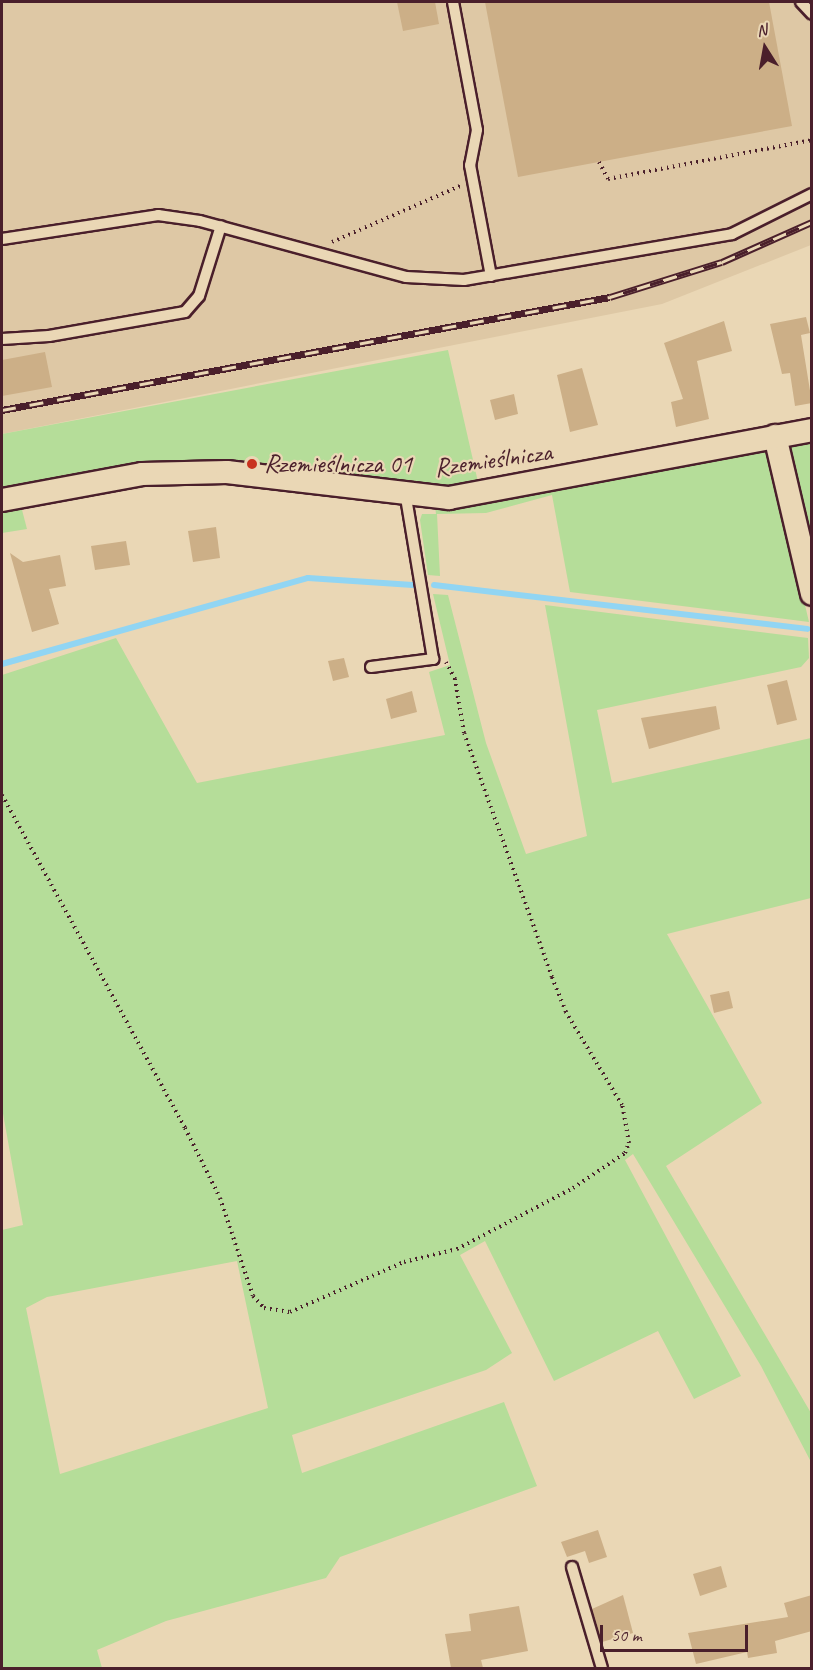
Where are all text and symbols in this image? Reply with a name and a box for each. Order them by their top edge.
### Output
north arrow [735,18,795,78]
text: N [755,20,768,41]
street label: Rzemieślnicza [432,436,554,484]
place label: Rzemieślnicza 01 [264,448,412,480]
marker: Rzemieślnicza 01 [245,457,259,471]
scale bar [603,1613,752,1651]
text: 50 m [611,1624,642,1646]

